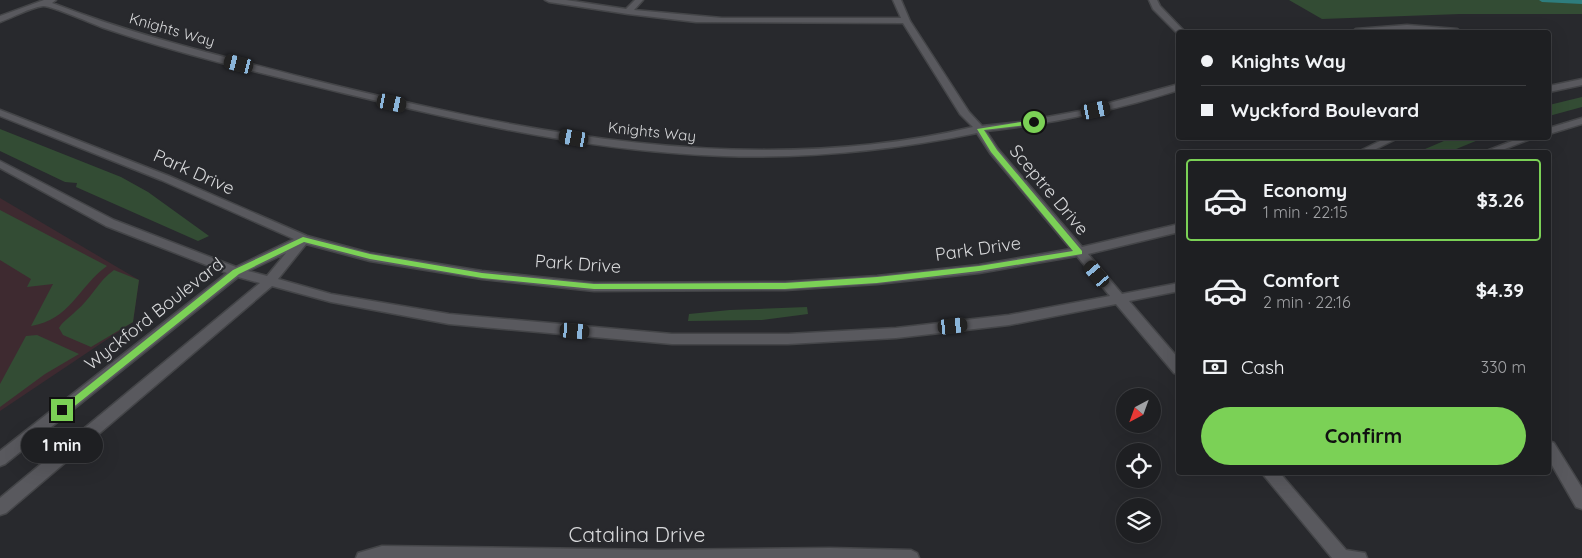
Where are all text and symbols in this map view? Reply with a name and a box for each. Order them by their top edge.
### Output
street label: Knights Way [127,8,217,51]
text: Knights Way [1231,49,1346,73]
car [222,53,255,75]
car [375,93,408,113]
text: Wyckford Boulevard [1231,98,1419,122]
car [1079,100,1112,120]
route start [1023,111,1045,133]
street label: Knights Way [607,117,697,146]
car [557,128,590,148]
street label: Sceptre Drive [1005,140,1094,240]
street label: Park Drive [150,143,238,200]
icon: car [1203,178,1248,223]
text: Economy [1263,178,1347,202]
text: $3.26 [1476,188,1524,212]
text: 1 min · 22:15 [1263,202,1348,222]
street label: Park Drive [934,231,1022,266]
street label: Park Drive [534,249,622,278]
street label: Wyckford Boulevard [80,252,228,375]
car [1081,258,1112,290]
icon: car [1203,268,1248,313]
text: Comfort [1263,268,1340,292]
text: $4.39 [1476,278,1524,302]
text: 2 min · 22:16 [1263,292,1351,312]
car [937,317,968,335]
car [559,322,590,340]
icon: cash [1201,353,1229,381]
text: Cash [1241,355,1285,379]
text: 330 m [1481,357,1526,377]
north arrow [1116,388,1161,432]
map controls [1116,388,1161,543]
route end [51,399,73,421]
button: Confirm [1201,407,1526,465]
callout: 1 min [21,428,103,462]
text: 1 min [43,435,81,455]
button: locate [1116,443,1161,488]
button: layers [1116,498,1161,543]
street label: Catalina Drive [569,521,705,547]

